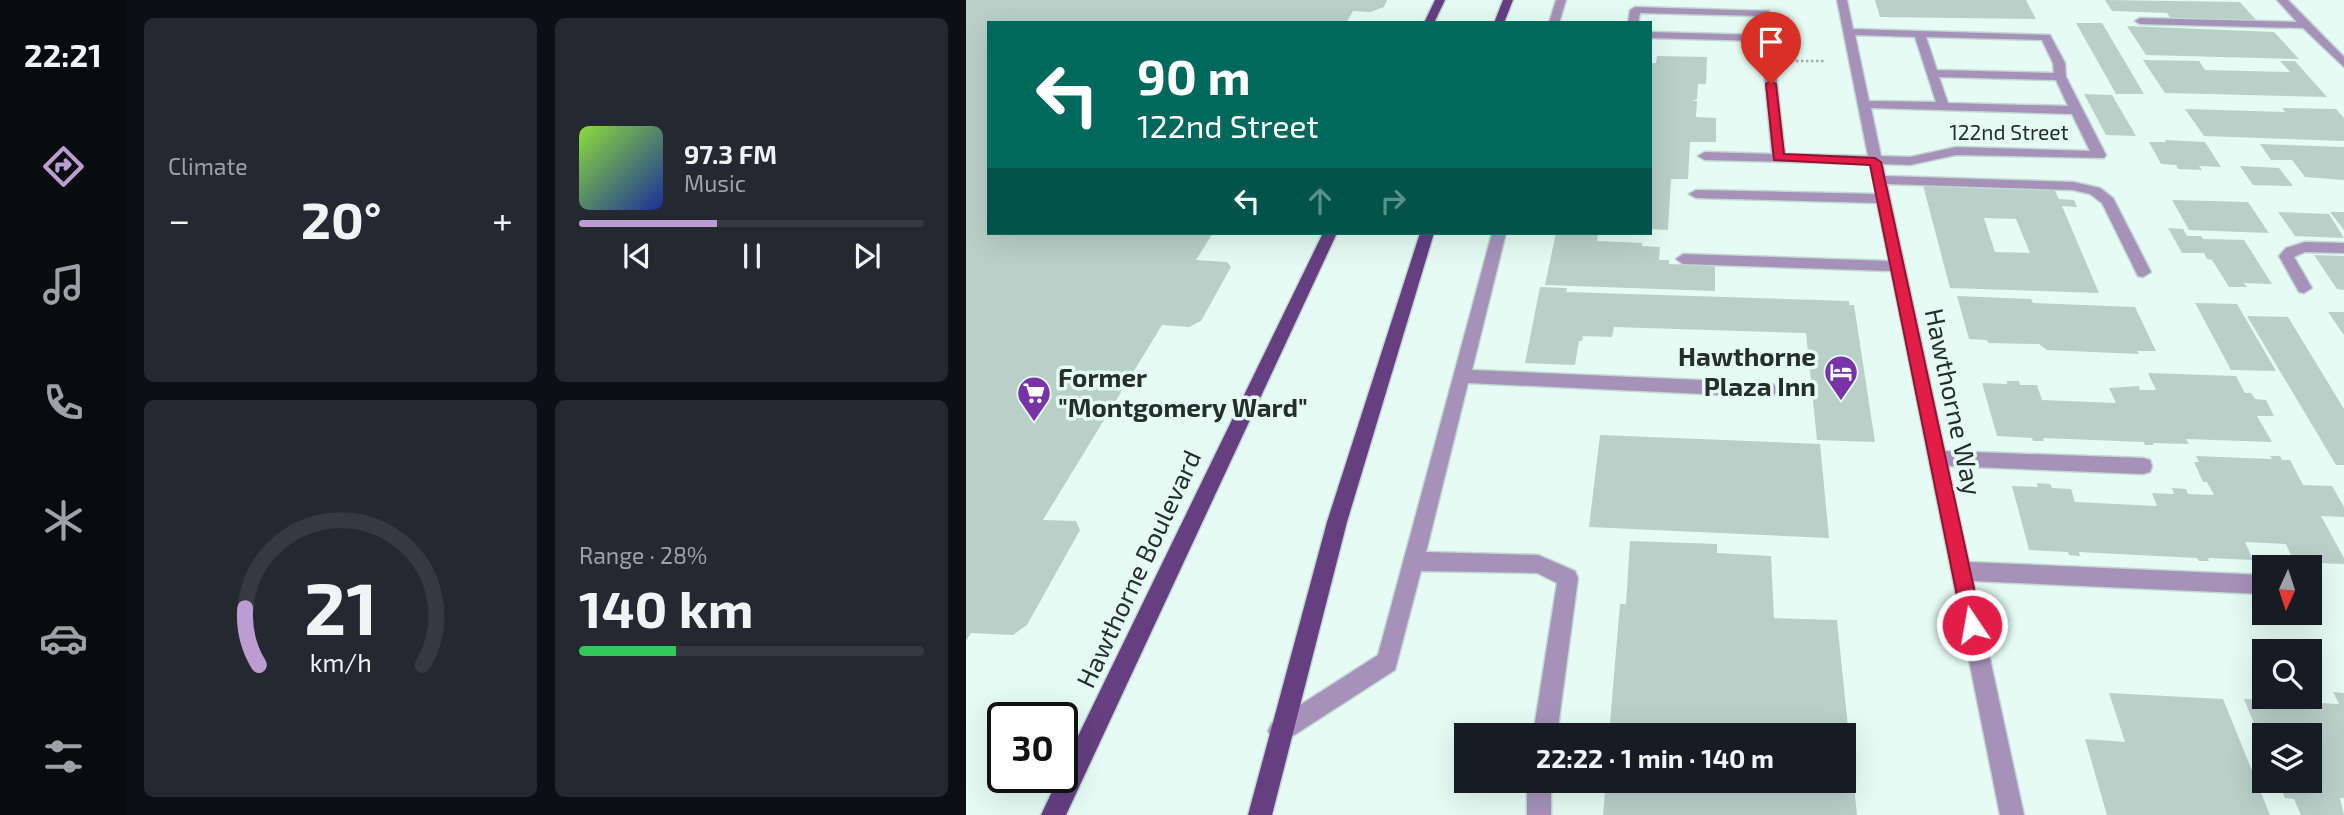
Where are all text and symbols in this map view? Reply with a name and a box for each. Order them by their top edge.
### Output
pin [1741,12.0,1801,84]
icon: arrive [1752,23,1790,61]
text: 22:21 [24,35,102,73]
text: 90 m [1137,46,1251,105]
icon: left [1022,49,1113,140]
text: 122nd Street [1137,106,1319,144]
street label: 122nd Street [1949,119,2069,144]
text: 97.3 FM [684,138,777,169]
icon: directions [39,142,88,191]
text: Climate [168,152,248,180]
text: Music [684,169,746,197]
icon: left [1228,182,1266,220]
icon: ahead [1301,182,1339,220]
icon: right [1374,182,1412,220]
text: 20° [301,187,382,249]
text: − [168,196,190,242]
text: + [492,196,513,242]
icon: previous [618,237,656,275]
icon: pause [733,237,771,275]
icon: next [848,237,886,275]
icon: music [39,260,88,309]
street label: Hawthorne Way [1920,305,1989,498]
place label: Hawthorne Plaza Inn [1678,340,1816,401]
hotel icon: Hawthorne Plaza Inn [1822,353,1860,402]
place label: Former "Montgomery Ward" [1058,361,1308,423]
supermarket icon: Former "Montgomery Ward" [1015,374,1053,423]
icon: phone [39,378,88,427]
street label: Hawthorne Boulevard [1069,445,1206,692]
icon: climate [39,496,88,545]
text: Range · 28% [579,541,707,569]
north arrow [2252,555,2322,625]
map controls [2252,555,2322,793]
text: 21 [304,562,377,650]
text: 140 km [579,576,754,638]
position arrow [1935,588,2009,662]
icon: car [39,614,88,663]
button: search [2252,639,2322,709]
text: km/h [309,646,372,676]
speed limit sign: 30 [987,702,1078,793]
button: layers [2252,723,2322,793]
icon: filters [39,732,88,781]
text: 22:22 · 1 min · 140 m [1536,742,1774,773]

